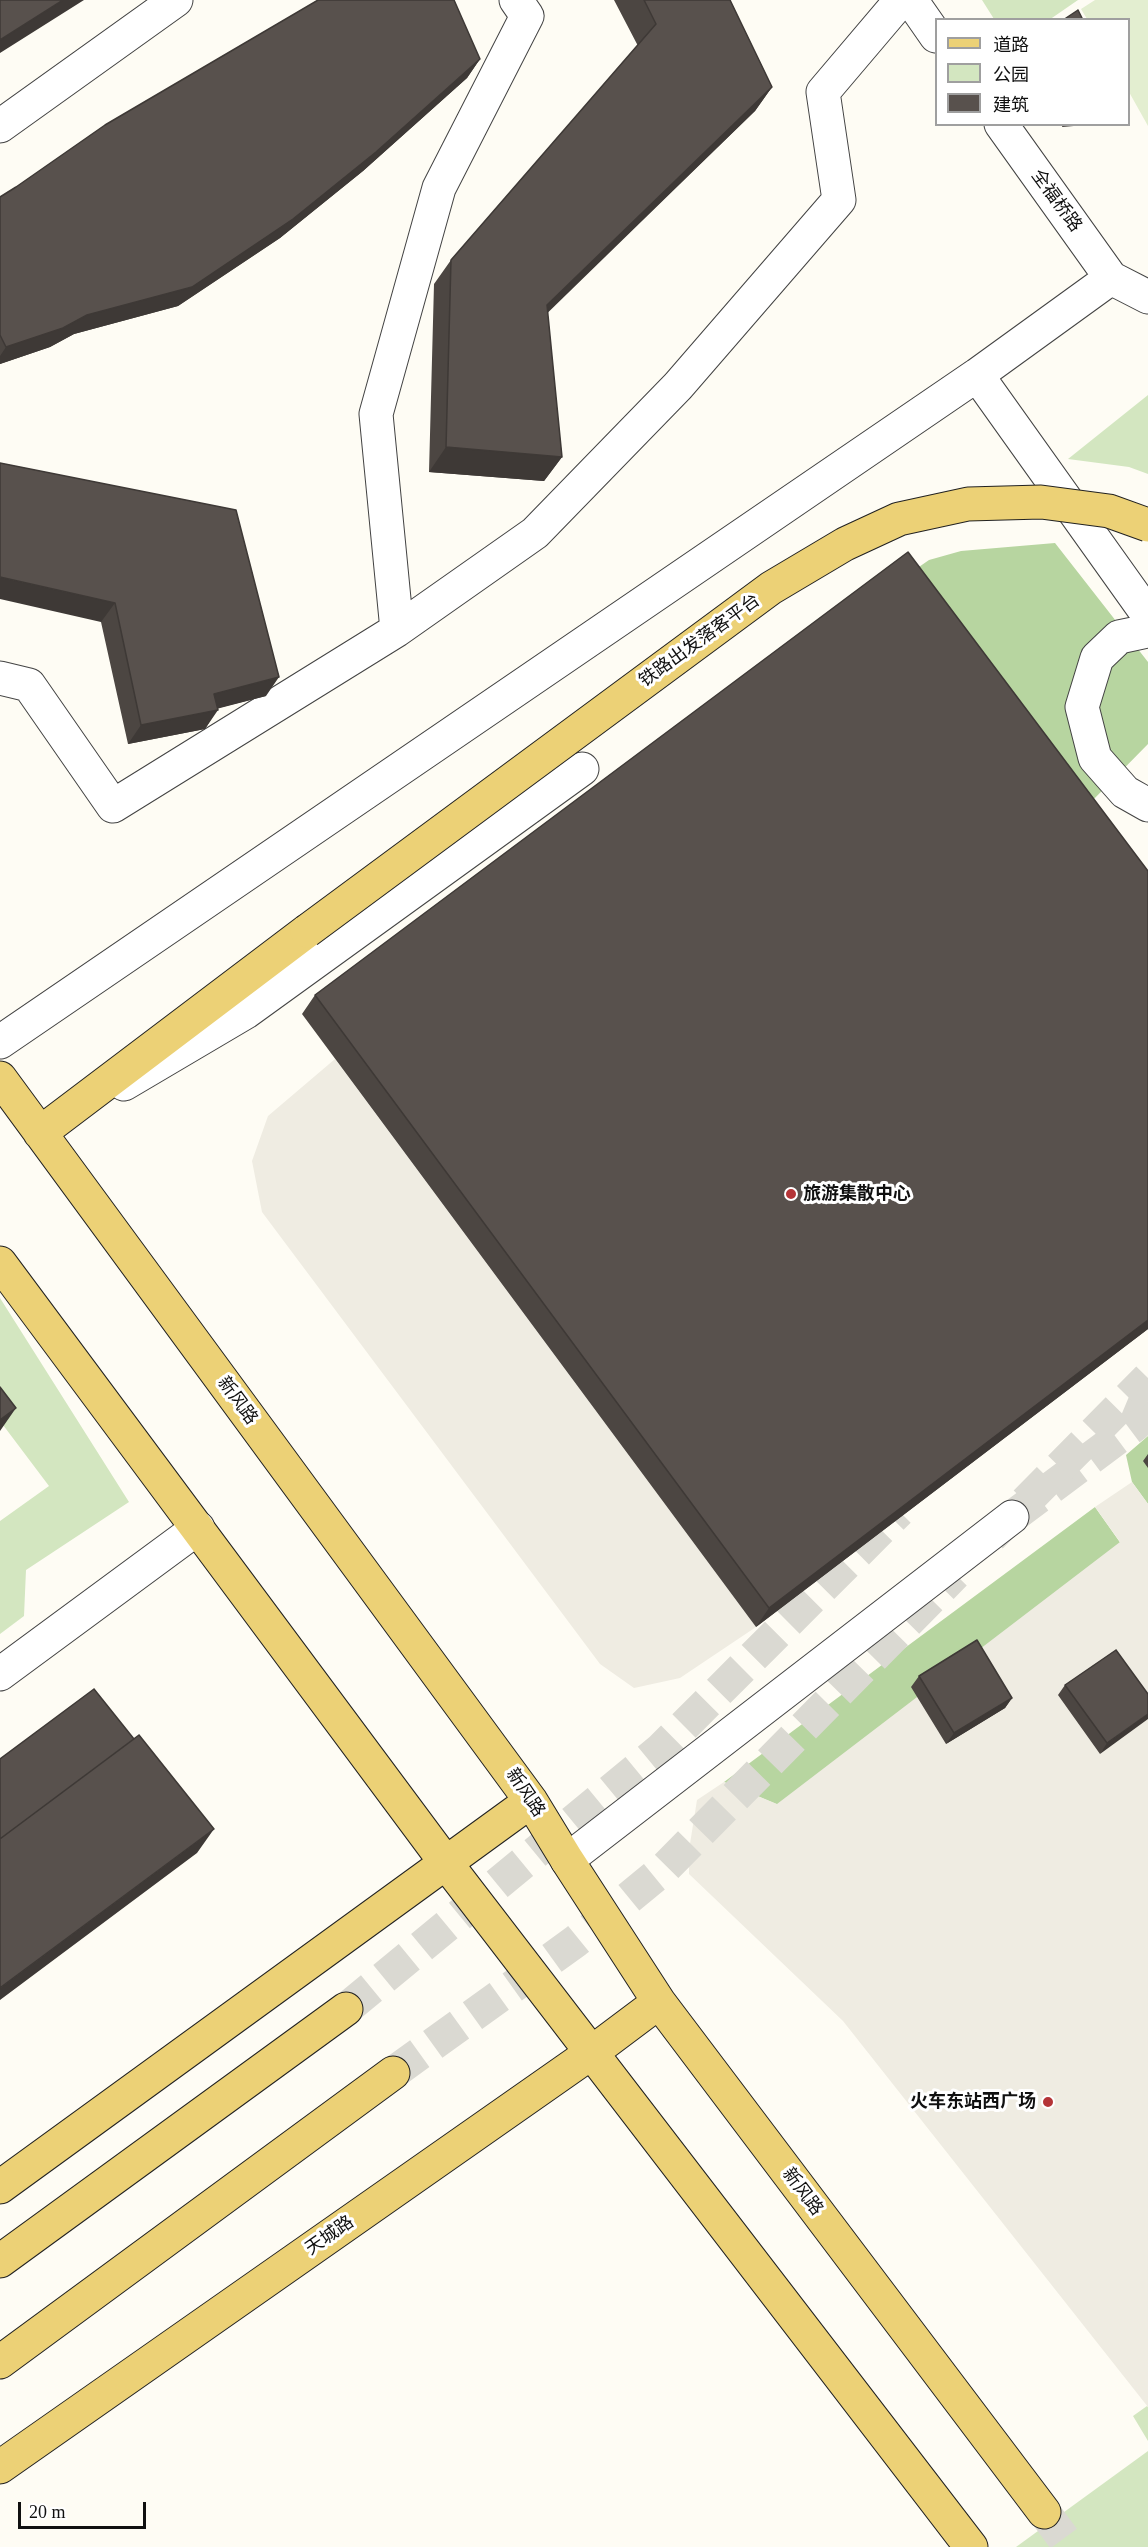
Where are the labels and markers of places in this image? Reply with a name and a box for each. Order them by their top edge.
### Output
place label: 旅游集散中心 [803,1183,911,1205]
marker: 旅游集散中心 [784,1187,798,1201]
place label: 火车东站西广场 [910,2091,1036,2113]
marker: 火车东站西广场 [1041,2095,1055,2109]

